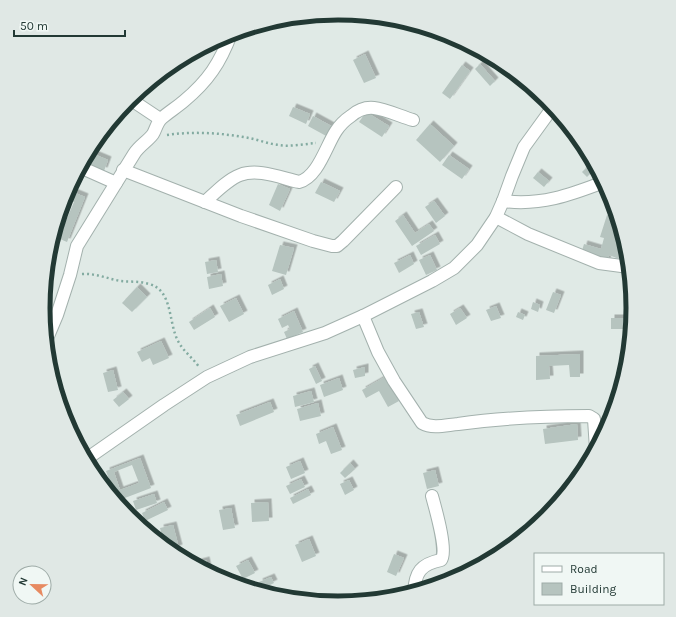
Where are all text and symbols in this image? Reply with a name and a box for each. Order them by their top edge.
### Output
scale bar [14,12,125,38]
text: 50 m [20,19,48,33]
legend [534,553,664,605]
text: Road [570,562,598,576]
north arrow [12,565,52,605]
text: N [16,575,31,588]
text: Building [570,582,617,596]

